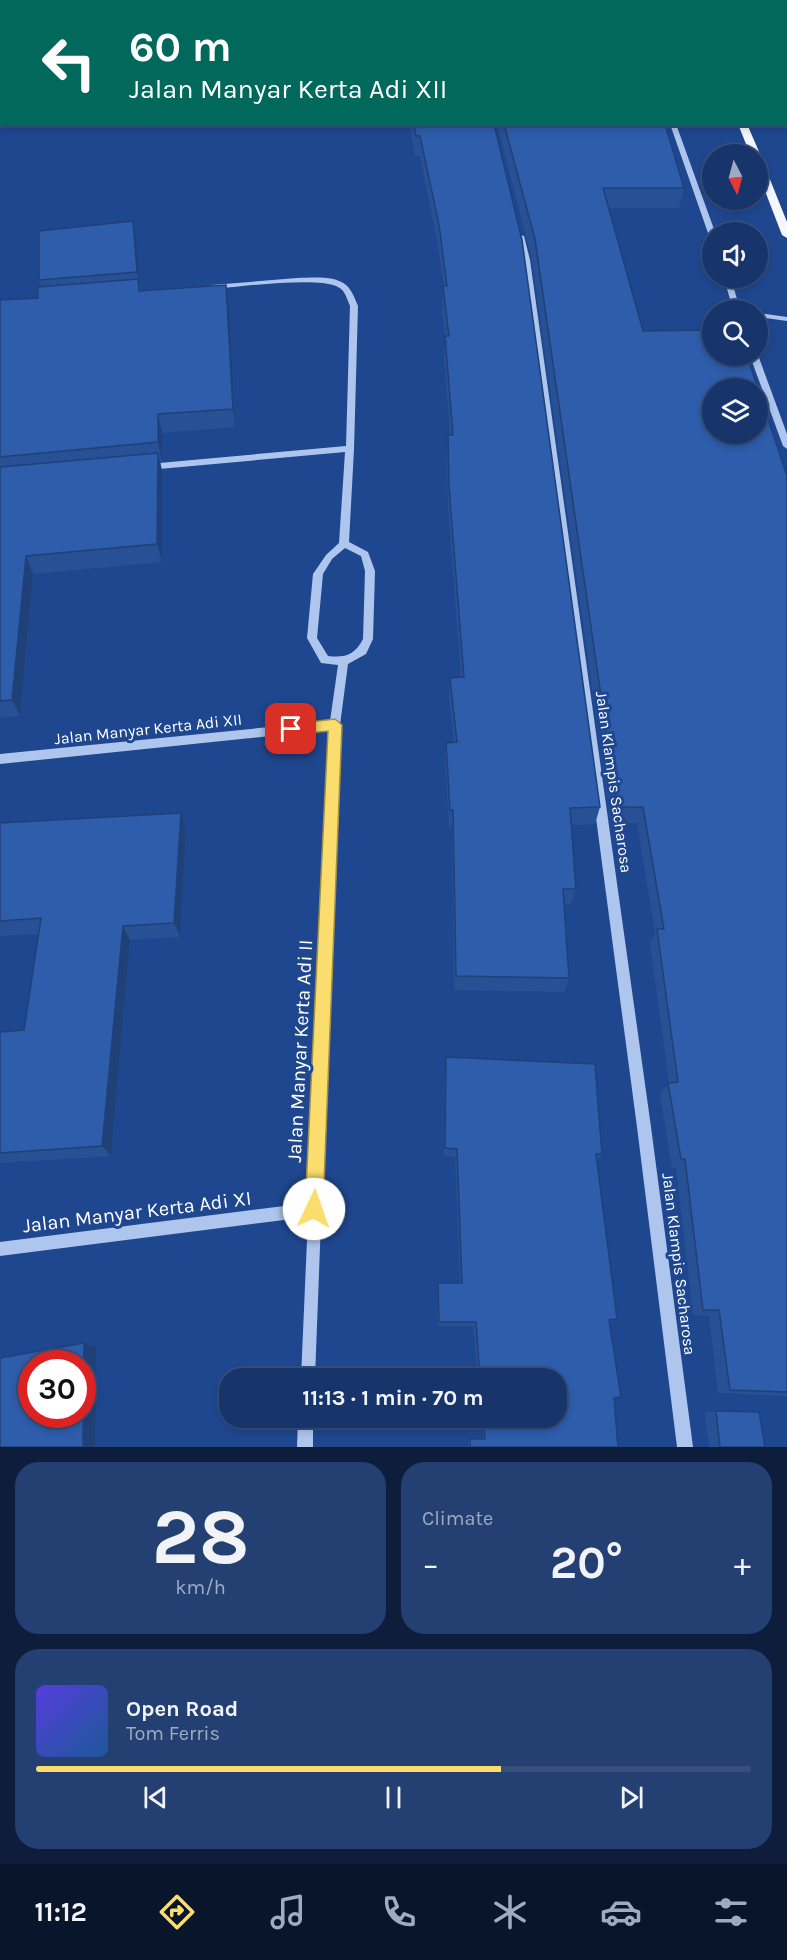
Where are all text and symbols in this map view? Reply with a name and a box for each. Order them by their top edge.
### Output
text: 60 m [129,22,232,72]
icon: left [30,24,108,102]
text: Jalan Manyar Kerta Adi XII [129,73,447,105]
north arrow [702,144,768,210]
map controls [702,144,768,444]
button: sound [702,222,768,288]
button: search [702,300,768,366]
button: layers [702,378,768,444]
street label: Jalan Klampis Sacharosa [592,690,636,874]
pin [265,703,316,754]
street label: Jalan Manyar Kerta Adi XII [53,710,243,748]
icon: arrive [274,712,307,745]
street label: Jalan Manyar Kerta Adi II [283,939,317,1163]
street label: Jalan Klampis Sacharosa [658,1172,700,1356]
position arrow [282,1177,346,1241]
street label: Jalan Manyar Kerta Adi XI [21,1187,253,1237]
speed limit sign: 30 [18,1350,96,1428]
text: 11:13 · 1 min · 70 m [302,1385,484,1411]
text: 28 [152,1491,249,1583]
text: Climate [422,1507,493,1530]
text: 20° [550,1537,623,1589]
text: − [422,1545,439,1583]
text: + [734,1545,751,1583]
text: km/h [175,1576,226,1599]
text: Open Road [126,1696,238,1722]
text: Tom Ferris [126,1722,220,1745]
icon: previous [139,1781,172,1814]
icon: pause [377,1781,410,1814]
icon: next [615,1781,648,1814]
icon: directions [156,1891,198,1933]
icon: music [267,1891,309,1933]
icon: phone [378,1891,420,1933]
icon: climate [489,1891,531,1933]
icon: car [600,1891,642,1933]
icon: filters [710,1891,752,1933]
text: 11:12 [34,1896,87,1928]

